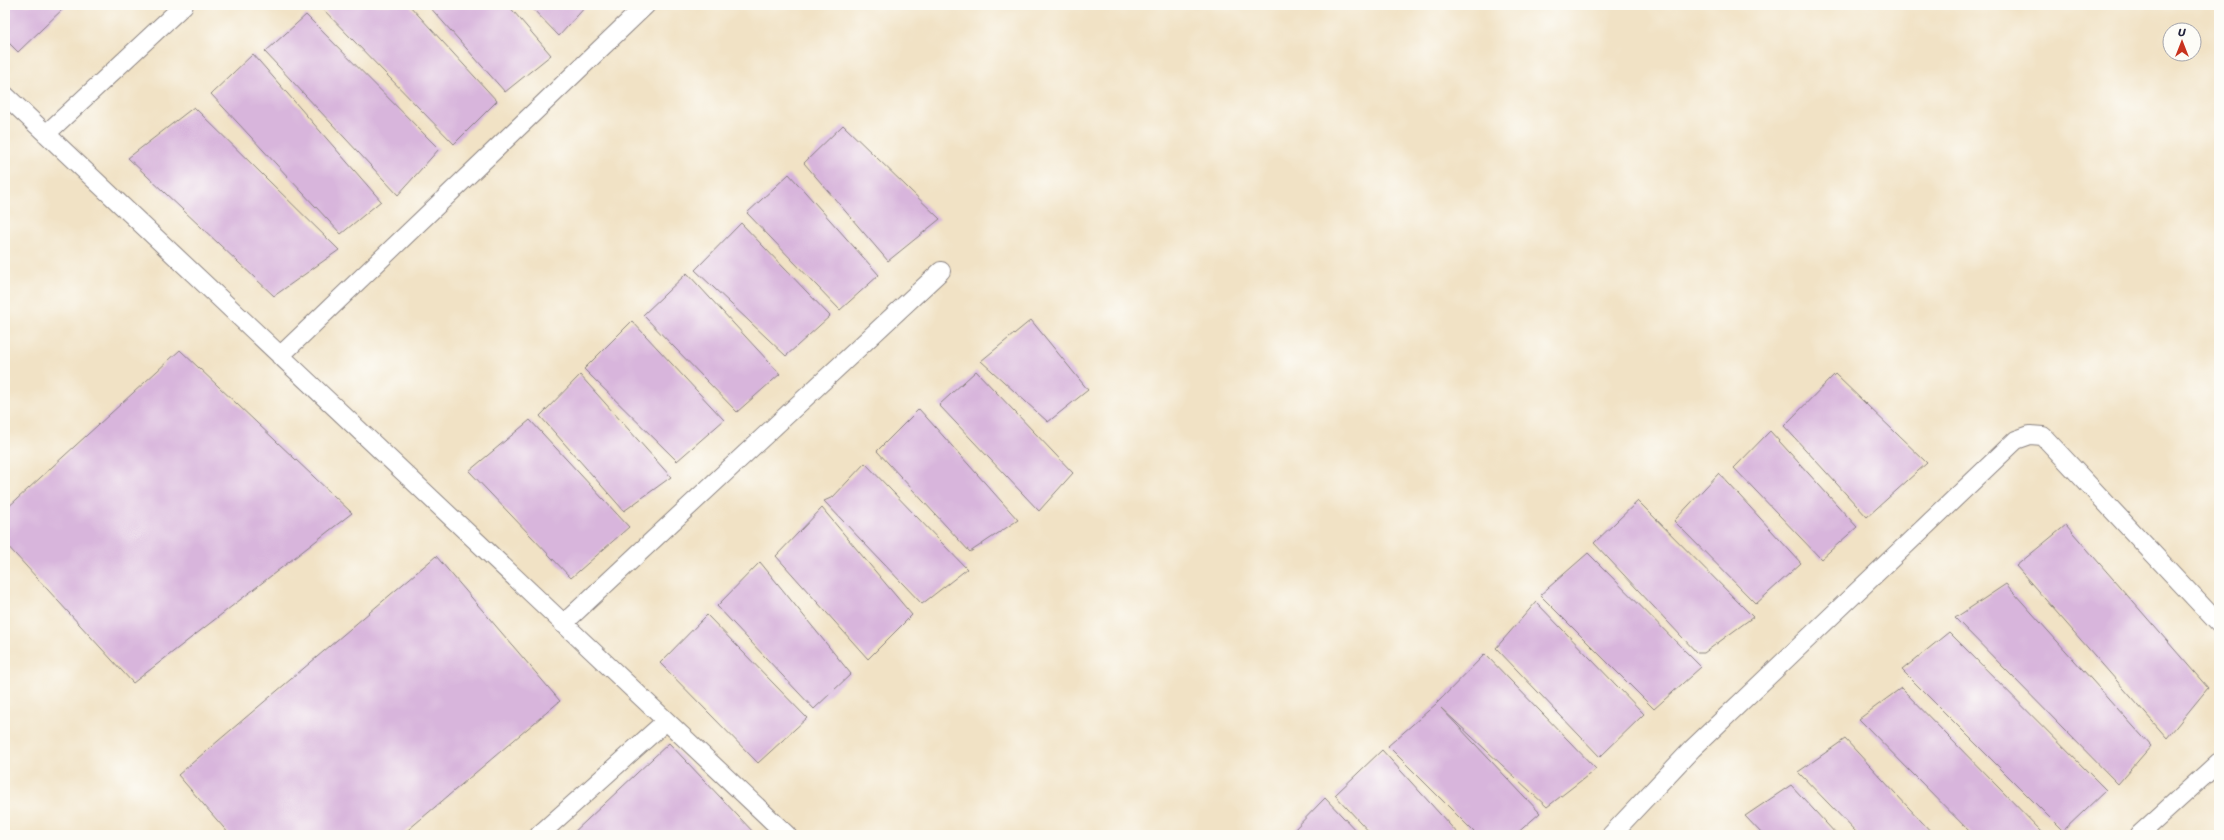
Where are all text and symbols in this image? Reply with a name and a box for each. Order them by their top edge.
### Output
north arrow [2162,22,2202,62]
text: U [2178,23,2186,42]

